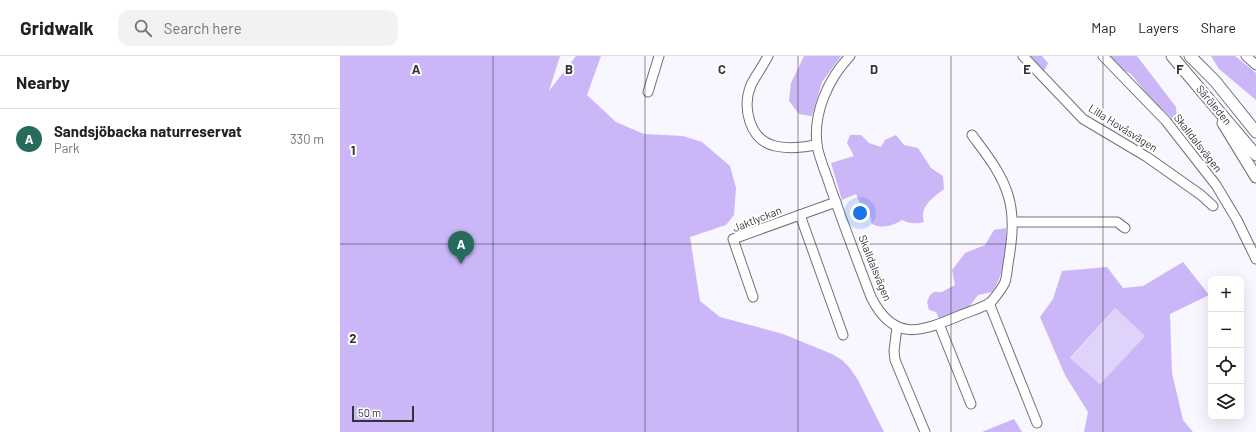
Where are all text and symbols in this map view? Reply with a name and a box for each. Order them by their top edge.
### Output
search box [118,10,398,46]
text: Gridwalk [20,16,94,39]
icon: search [132,17,154,39]
text: Search here [164,19,242,37]
text: Map [1091,19,1116,36]
text: Layers [1138,19,1179,36]
text: Share [1201,19,1236,36]
text: A [412,61,421,77]
text: B [565,61,573,77]
text: C [718,61,726,77]
text: D [870,61,878,77]
text: E [1023,61,1031,77]
text: F [1176,61,1184,77]
text: Nearby [16,72,70,92]
street label: Säröleden [1194,82,1235,127]
street label: Lilla Hovåsvägen [1086,101,1160,154]
street label: Skalldalsvägen [1172,111,1225,174]
text: Sandsjöbacka naturreservat [54,122,242,140]
text: A [25,131,33,147]
text: 330 m [290,131,324,147]
text: Park [54,140,80,156]
text: 1 [351,142,355,158]
street label: Jaktlyckan [730,203,783,234]
your location [850,203,870,223]
pin: A [448,231,474,264]
street label: Skalldalsvägen [856,233,895,303]
map controls [1208,276,1244,420]
button: + [1208,276,1244,312]
button: − [1208,312,1244,348]
text: 2 [349,330,357,346]
button: locate [1208,348,1244,384]
button: layers [1208,384,1244,420]
scale bar [352,404,414,423]
text: 50 m [358,406,381,419]

